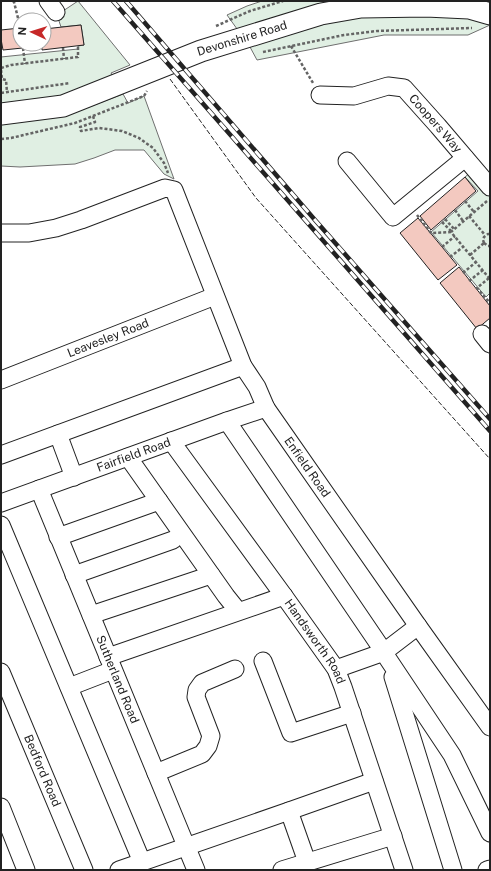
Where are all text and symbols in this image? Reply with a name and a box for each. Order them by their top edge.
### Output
north arrow [12,12,52,52]
street label: Devonshire Road [195,18,289,59]
text: N [16,27,28,36]
street label: Coopers Way [406,92,465,156]
street label: Leavesley Road [65,316,151,360]
street label: Enfield Road [281,434,333,500]
street label: Fairfield Road [95,435,172,475]
street label: Handsworth Road [281,596,348,686]
street label: Sutherland Road [93,633,142,726]
street label: Bedford Road [21,733,64,809]

